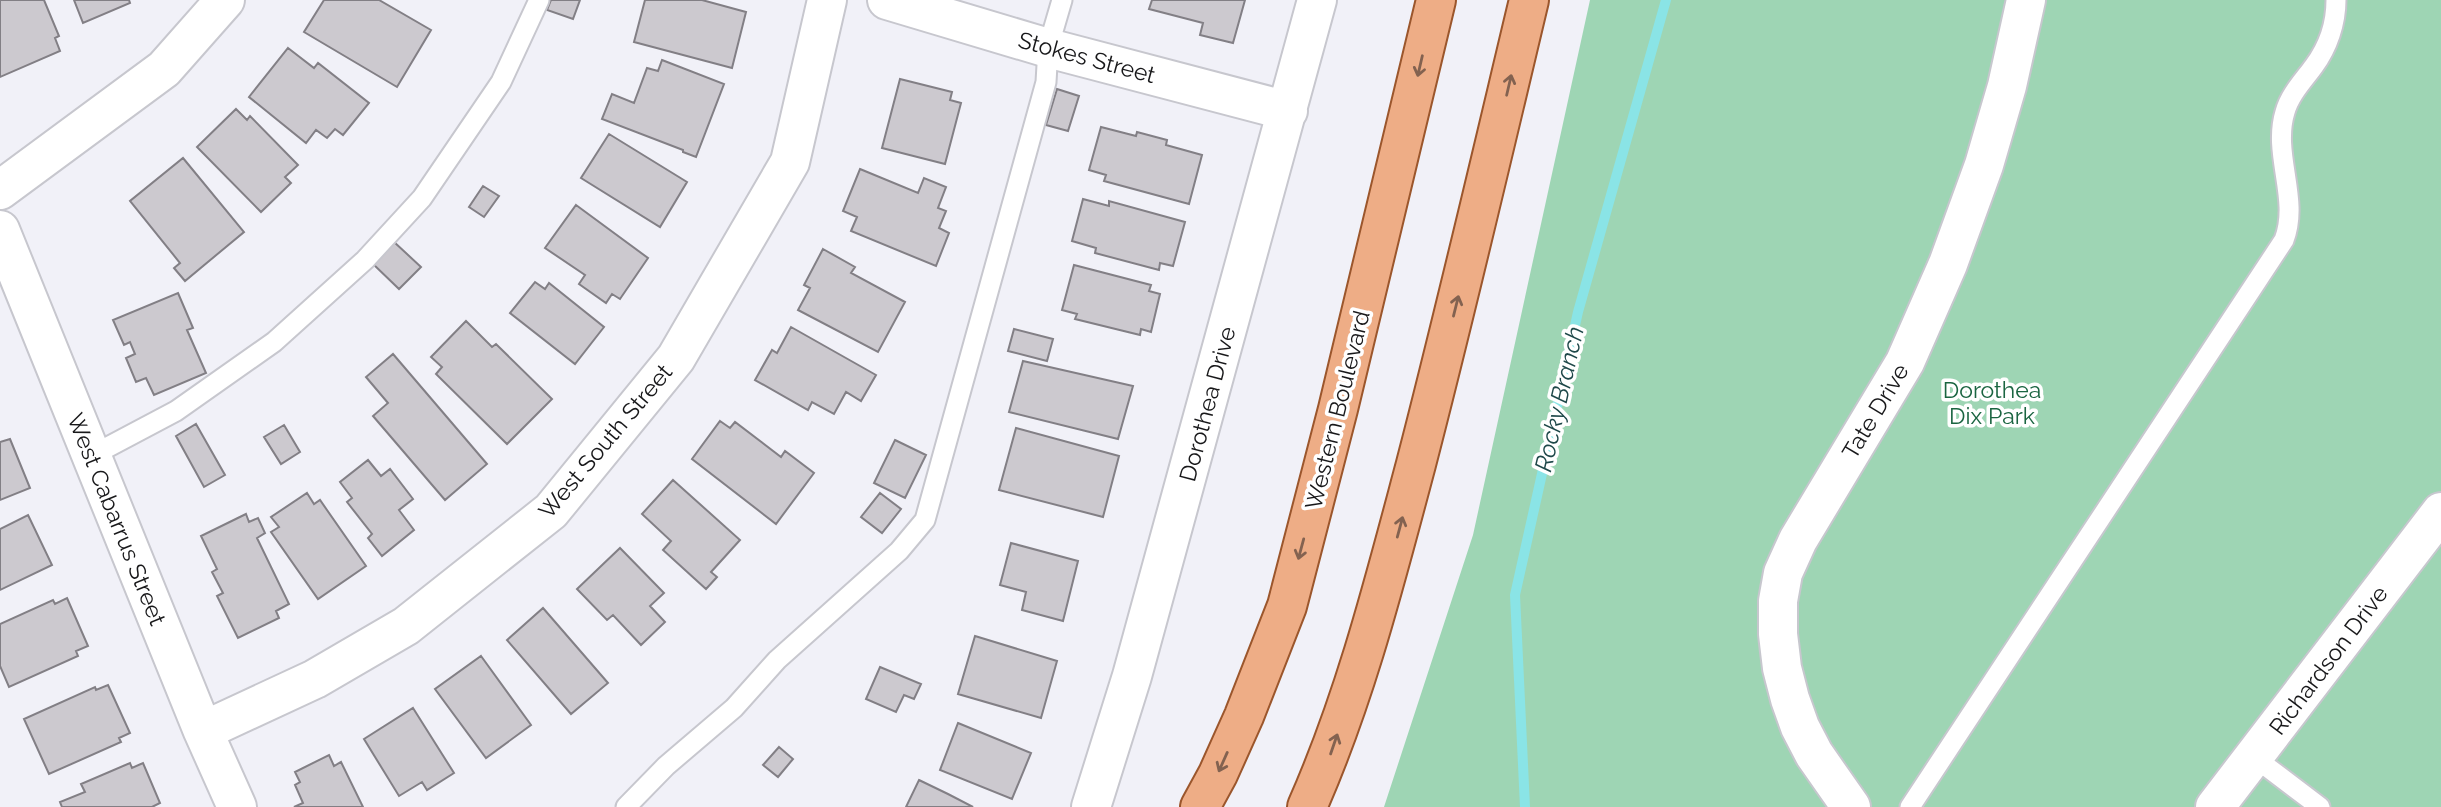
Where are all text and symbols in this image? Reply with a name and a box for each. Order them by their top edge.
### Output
street label: Stokes Street [1016,26,1159,88]
one-way arrow [1413,54,1426,77]
one-way arrow [1503,74,1516,97]
one-way arrow [1450,295,1463,318]
street label: Western Boulevard [1299,308,1375,512]
street label: Dorothea Drive [1173,324,1241,484]
water label: Rocky Branch [1528,324,1590,474]
street label: West South Street [533,358,677,524]
street label: Tate Drive [1836,359,1914,463]
park label: Dorothea Dix Park [1943,376,2041,429]
street label: West Cabarrus Street [62,409,172,629]
one-way arrow [1394,516,1407,538]
one-way arrow [1294,538,1307,560]
street label: Richardson Drive [2263,580,2393,740]
one-way arrow [1329,734,1341,756]
one-way arrow [1216,751,1229,772]

